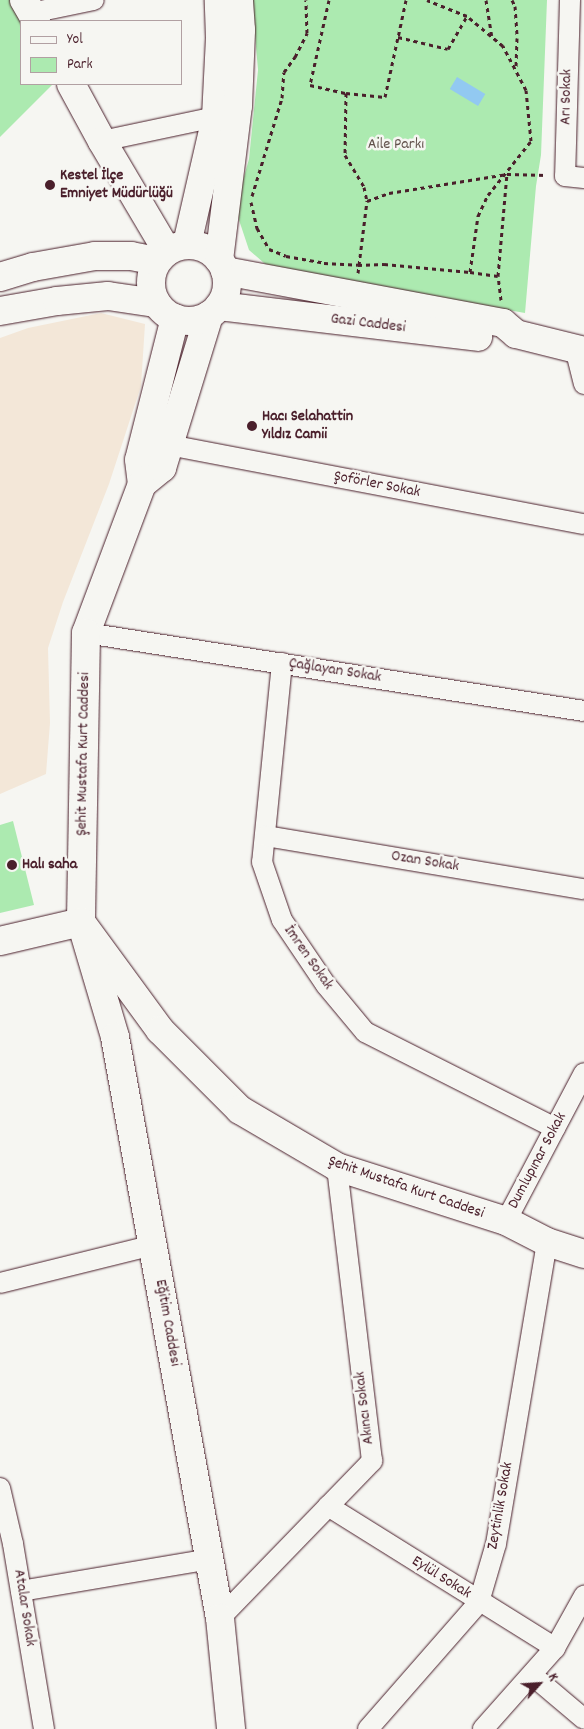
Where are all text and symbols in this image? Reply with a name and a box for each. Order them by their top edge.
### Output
legend [20,20,182,85]
text: Yol [67,29,83,51]
text: Park [67,54,93,76]
street label: Arı Sokak [557,69,577,125]
park label: Aile Parkı [368,135,424,155]
place label: Kestel İlçe Emniyet Müdürlüğü [60,166,173,204]
marker: Kestel İlçe Emniyet Müdürlüğü [44,179,56,191]
street label: Gazi Caddesi [329,310,407,338]
place label: Hacı Selahattin Yıldız Camii [262,407,353,445]
marker: Hacı Selahattin Yıldız Camii [246,420,258,432]
street label: Şoförler Sokak [332,467,422,503]
street label: Çağlayan Sokak [288,654,382,688]
street label: Şehit Mustafa Kurt Caddesi [73,672,95,836]
street label: Ozan Sokak [390,847,460,877]
place label: Halı saha [22,855,77,875]
marker: Halı saha [6,859,18,871]
street label: İmren Sokak [279,922,337,994]
street label: Dumlupınar Sokak [505,1109,571,1213]
street label: Şehit Mustafa Kurt Caddesi [326,1152,486,1224]
street label: Eğitim Caddesi [150,1278,184,1368]
street label: Akıncı Sokak [351,1370,379,1446]
street label: Zeytinlik Sokak [484,1461,518,1551]
street label: Eylül Sokak [408,1552,474,1604]
street label: Atalar Sokak [8,1568,40,1648]
north arrow [514,1659,564,1709]
text: K [542,1670,563,1685]

